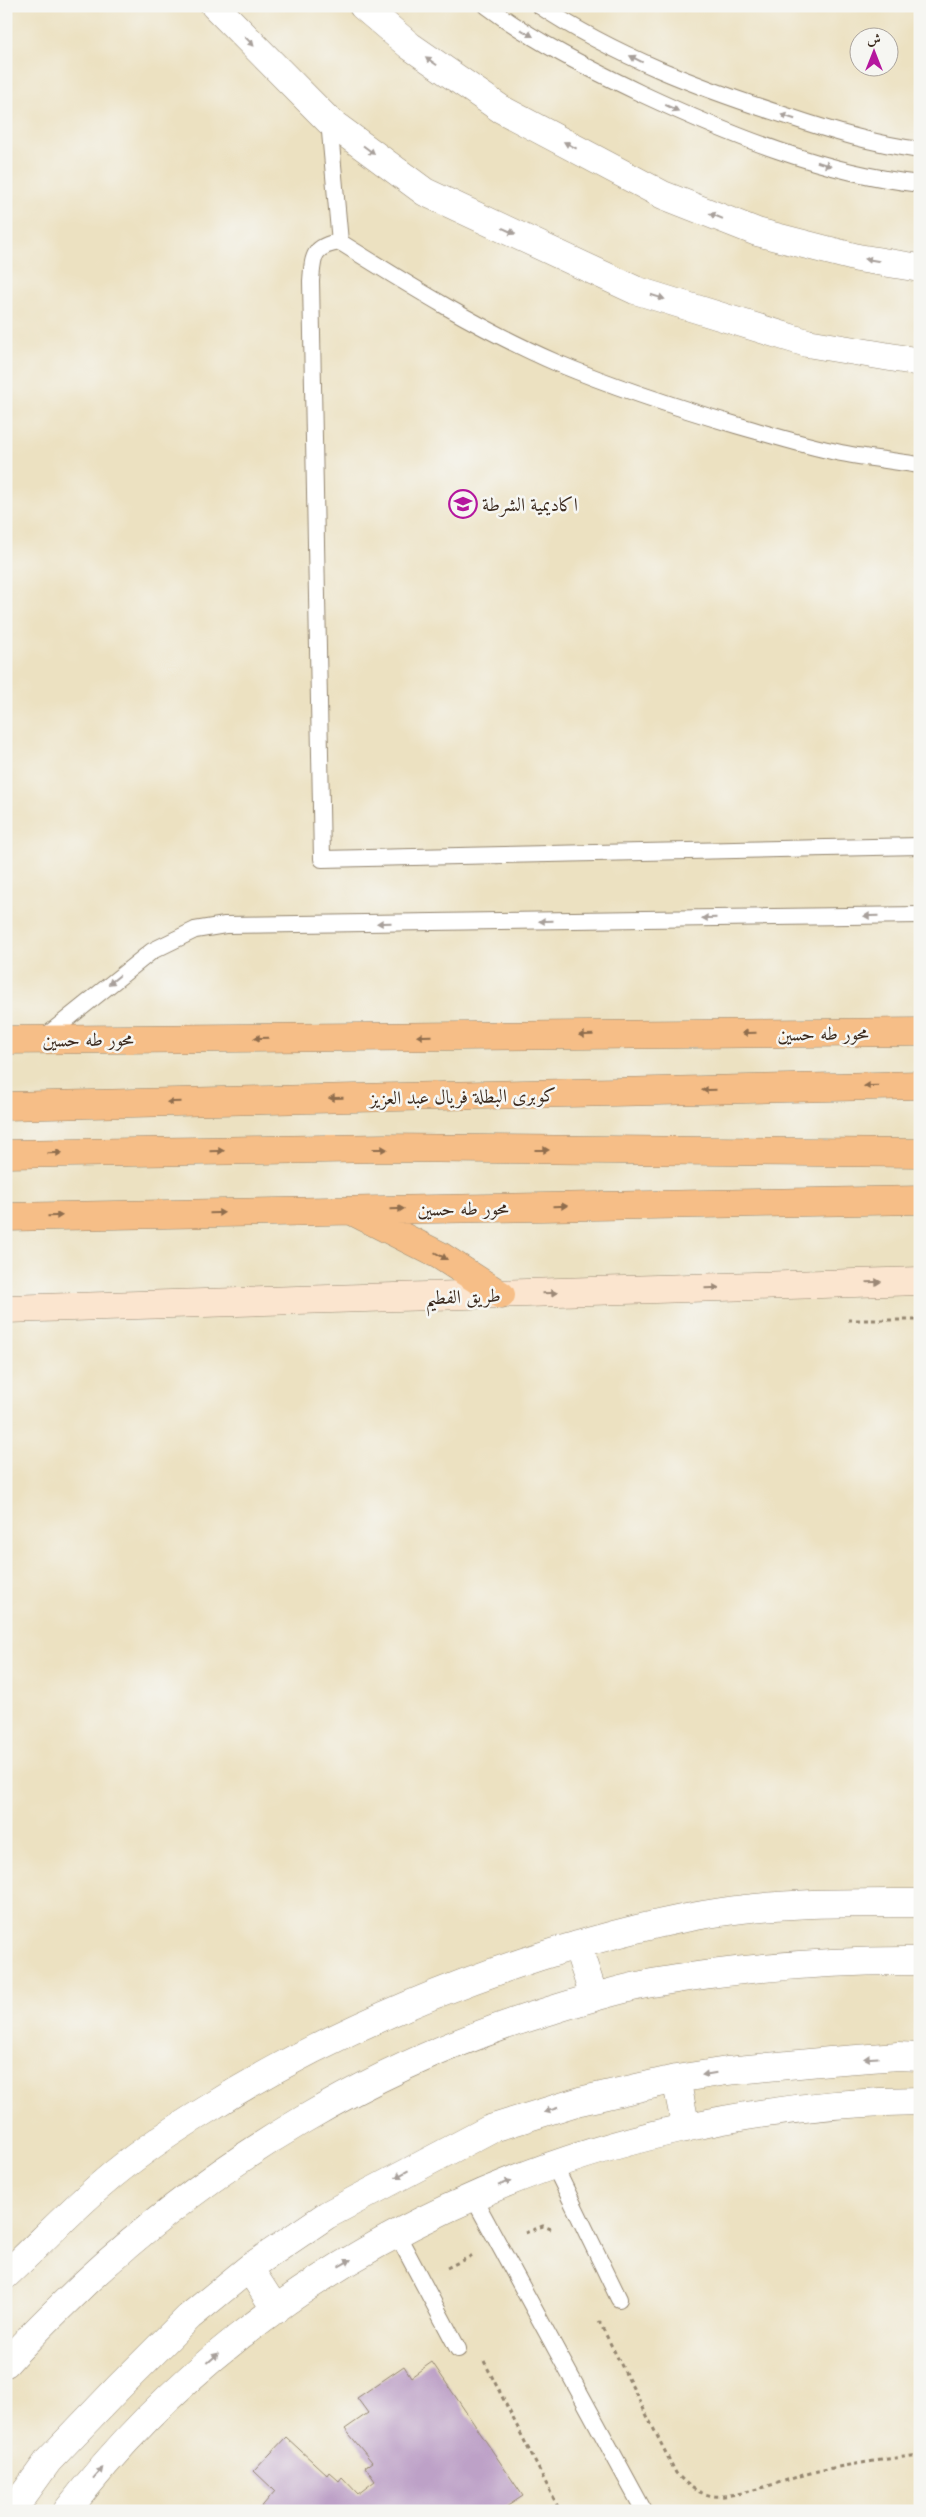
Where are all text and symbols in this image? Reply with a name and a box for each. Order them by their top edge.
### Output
north arrow [848,28,898,78]
one-way arrow [521,29,534,38]
text: ش [867,30,881,49]
one-way arrow [243,35,255,47]
one-way arrow [629,55,644,63]
one-way arrow [424,56,438,66]
one-way arrow [665,104,679,112]
one-way arrow [780,113,795,121]
one-way arrow [562,141,577,149]
one-way arrow [362,145,375,156]
one-way arrow [817,160,832,168]
one-way arrow [708,212,723,220]
one-way arrow [502,228,516,236]
one-way arrow [863,256,879,264]
one-way arrow [650,294,665,301]
school or university icon: اكاديمية الشرطة [448,489,478,519]
place label: اكاديمية الشرطة [482,492,578,518]
one-way arrow [863,912,879,920]
one-way arrow [700,914,716,922]
one-way arrow [538,917,554,925]
one-way arrow [375,919,391,927]
one-way arrow [107,975,120,986]
street label: محور طه حسين [777,1020,869,1048]
street label: محور طه حسين [42,1026,134,1054]
one-way arrow [740,1029,756,1037]
one-way arrow [578,1031,594,1039]
one-way arrow [415,1032,431,1040]
one-way arrow [253,1034,269,1042]
street label: كوبرى البطلة فريال عبد العزيز [368,1082,556,1112]
one-way arrow [863,1083,879,1091]
one-way arrow [700,1086,716,1094]
one-way arrow [328,1095,344,1103]
one-way arrow [165,1098,181,1106]
one-way arrow [372,1144,388,1152]
one-way arrow [535,1146,551,1154]
one-way arrow [210,1147,226,1155]
one-way arrow [47,1149,63,1157]
street label: محور طه حسين [417,1195,509,1223]
one-way arrow [552,1202,568,1210]
one-way arrow [390,1205,406,1213]
one-way arrow [210,1209,226,1217]
one-way arrow [47,1212,63,1220]
one-way arrow [434,1252,447,1261]
one-way arrow [867,1278,883,1286]
street label: طريق الفطيم [425,1283,501,1317]
one-way arrow [704,1283,720,1291]
one-way arrow [542,1289,558,1297]
one-way arrow [863,2054,879,2062]
one-way arrow [701,2070,717,2078]
one-way arrow [543,2106,558,2114]
one-way arrow [396,2169,409,2178]
one-way arrow [498,2179,513,2186]
one-way arrow [338,2259,351,2268]
one-way arrow [207,2352,219,2364]
one-way arrow [92,2468,104,2480]

